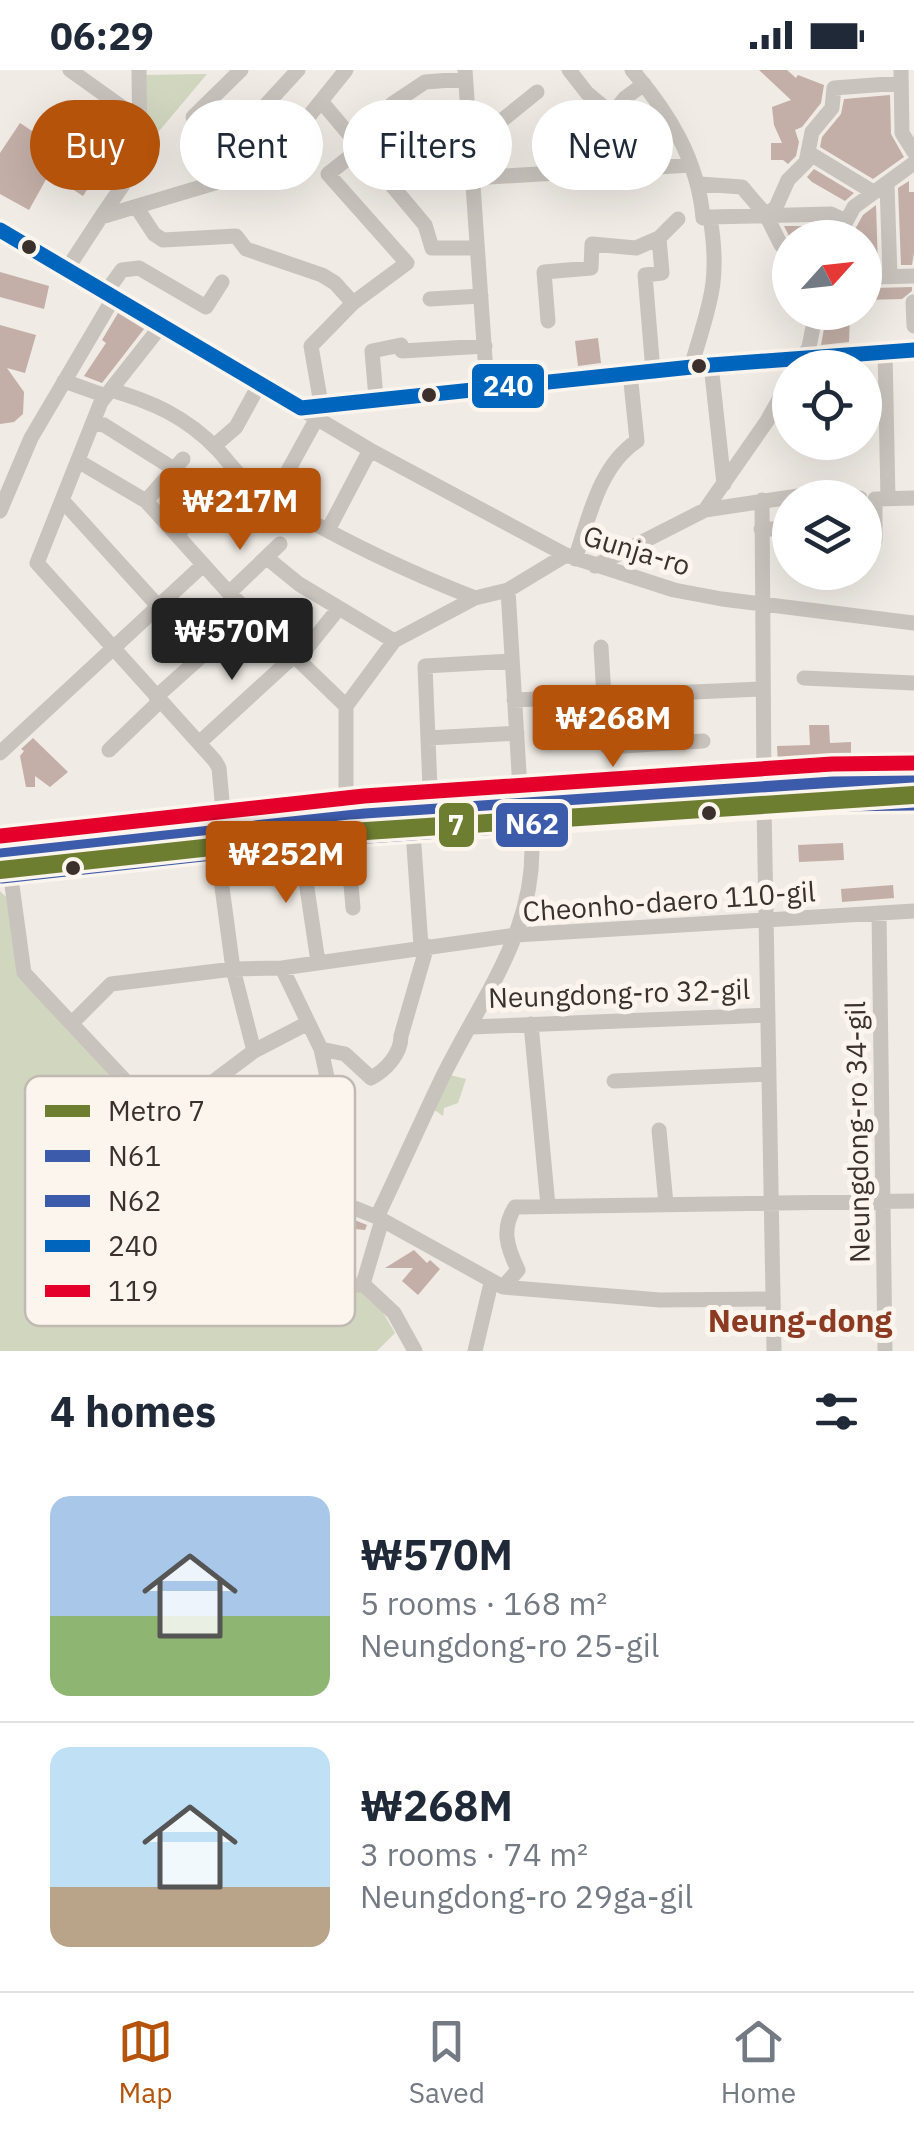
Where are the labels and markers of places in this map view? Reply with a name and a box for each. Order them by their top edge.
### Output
unlabelled marker [19,237,39,257]
unlabelled marker [689,356,709,376]
unlabelled marker [419,385,439,405]
pin: ₩217M [170,468,310,553]
pin: ₩570M [162,598,302,683]
pin: ₩268M [543,685,683,770]
unlabelled marker [699,803,719,823]
pin: ₩252M [216,821,356,906]
unlabelled marker [63,858,83,878]

